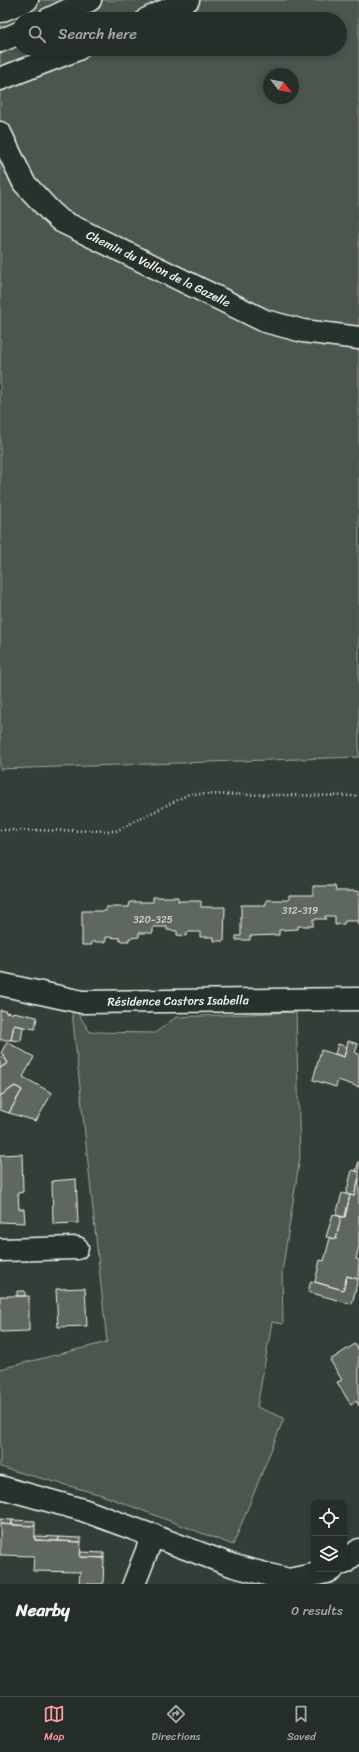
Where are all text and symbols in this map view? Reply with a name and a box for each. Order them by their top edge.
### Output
search box [12,12,347,56]
text: Search here [58,21,137,47]
icon: search [26,23,48,45]
north arrow [263,68,299,104]
street label: Chemin du Vallon de la Gazelle [82,224,235,314]
house number: 312-319 [282,902,318,920]
house number: 320-325 [133,911,173,929]
street label: Résidence Castors Isabella [107,989,250,1013]
map controls [311,1500,347,1572]
button: locate [311,1500,347,1536]
button: layers [311,1536,347,1572]
text: Nearby [16,1595,70,1625]
text: 0 results [291,1599,343,1622]
tab: Map [43,1703,65,1746]
tab: Directions [151,1703,201,1746]
tab: Saved [287,1703,316,1746]

